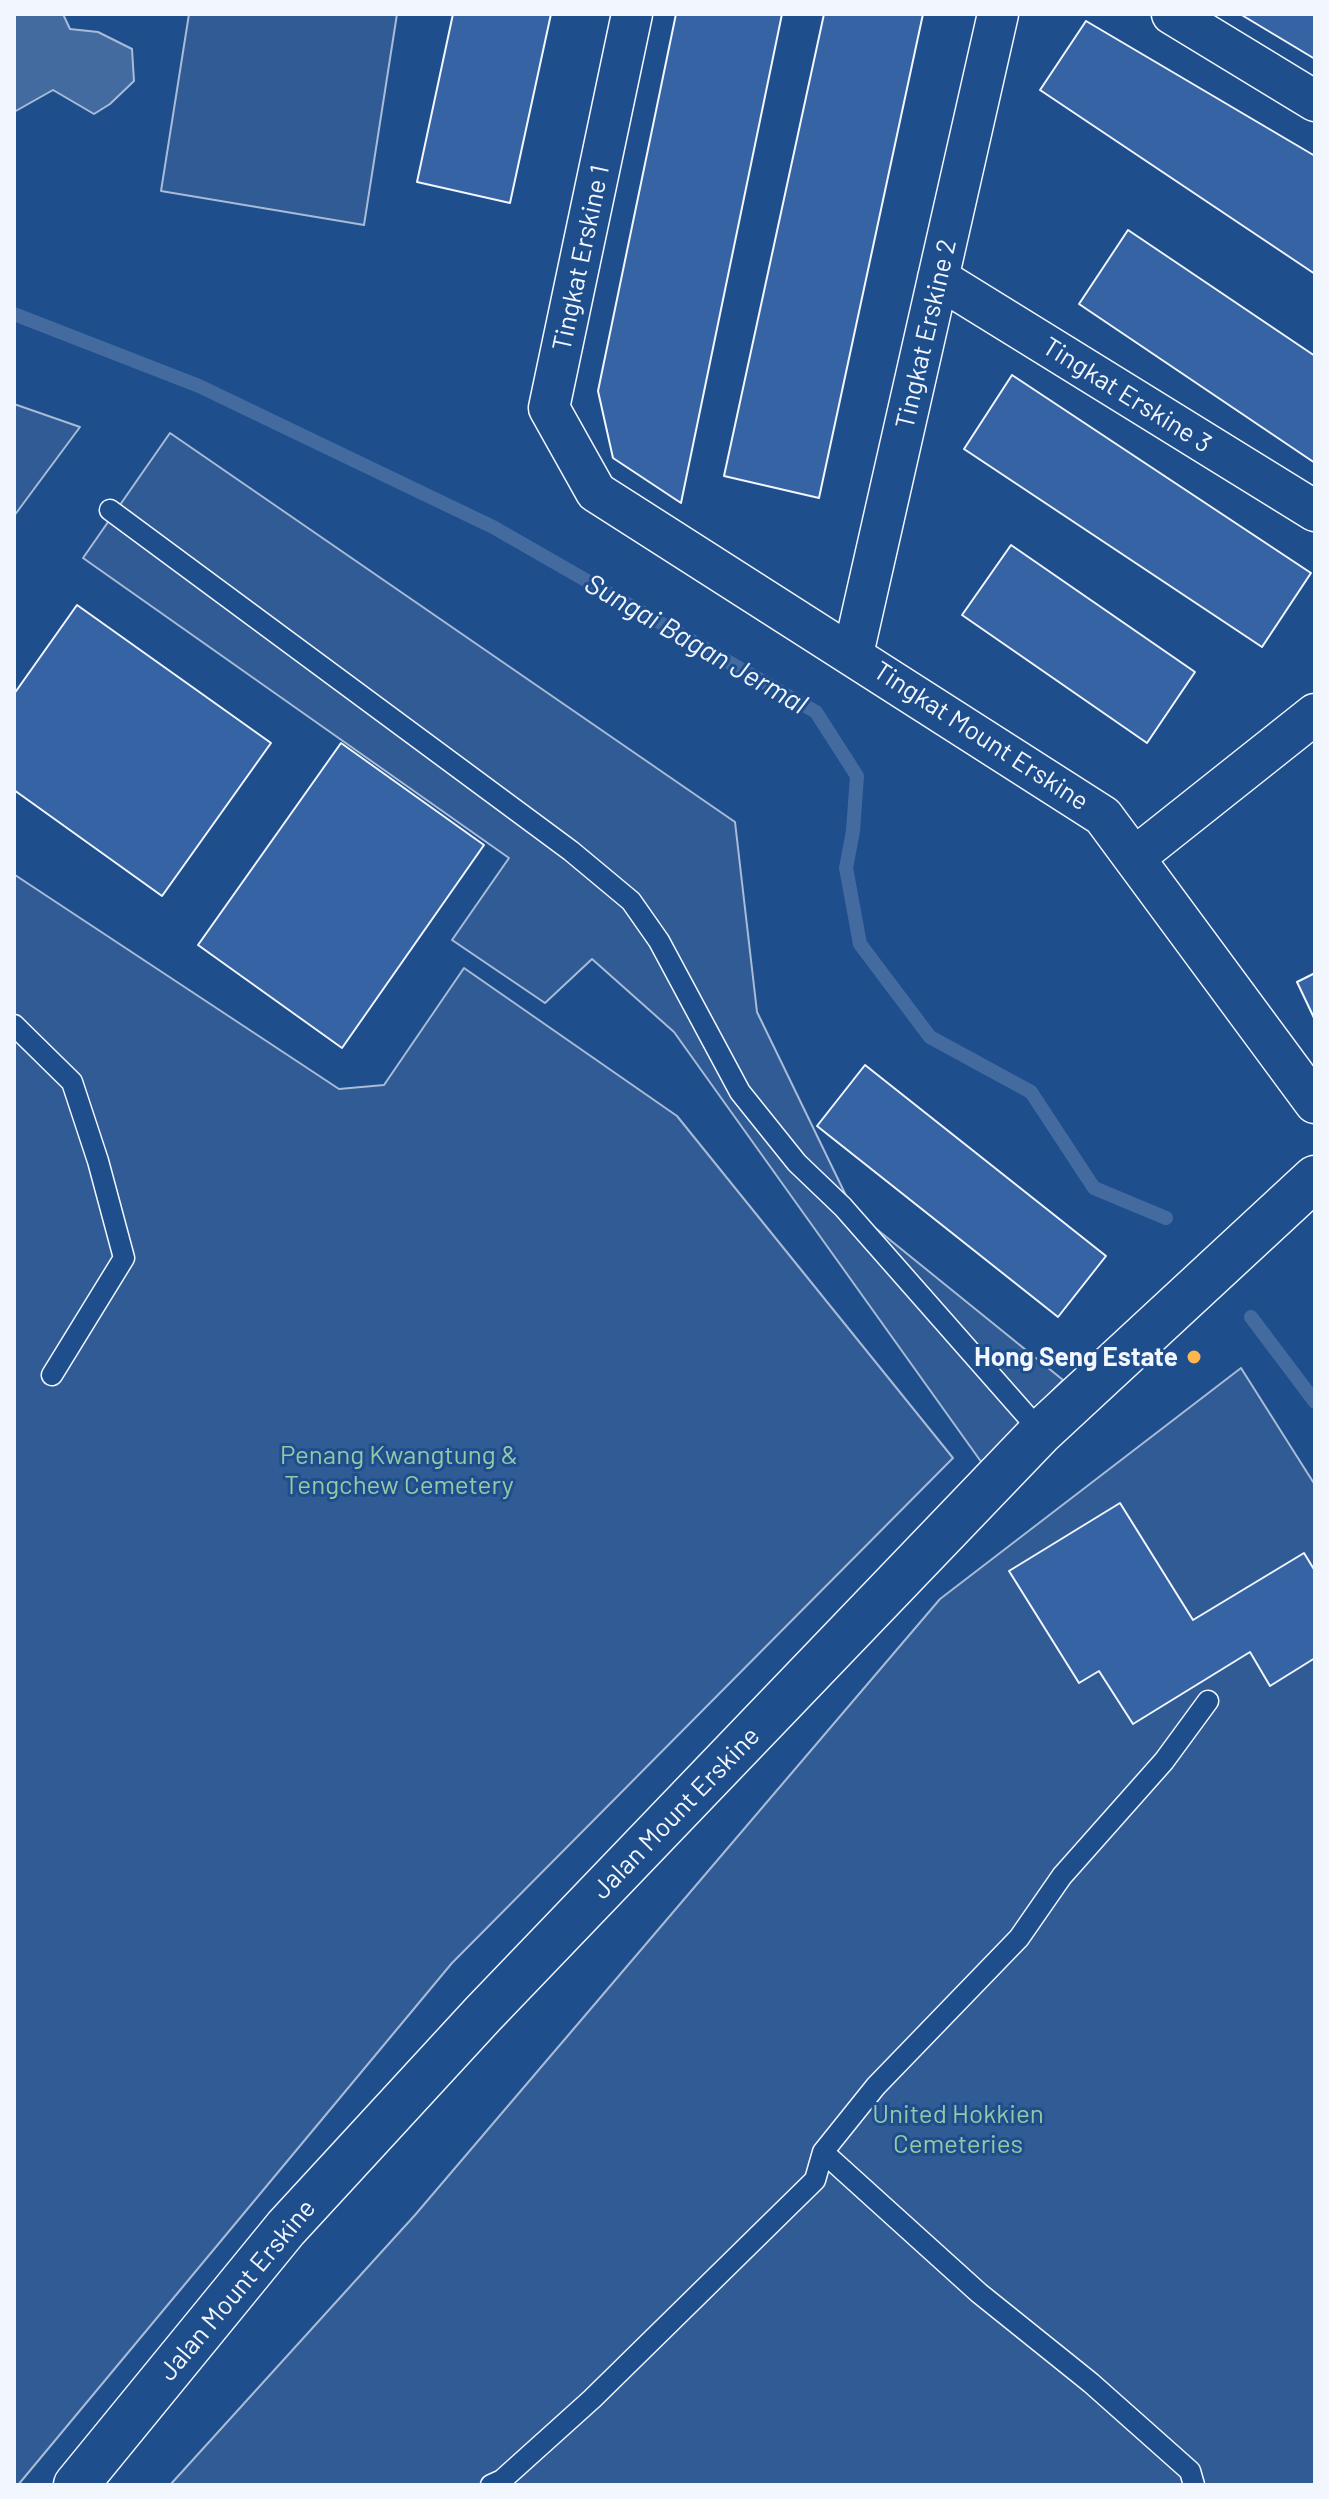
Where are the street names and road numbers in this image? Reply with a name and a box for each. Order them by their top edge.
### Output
street label: Tingkat Erskine 1 [546,162,616,354]
street label: Tingkat Erskine 2 [889,236,963,432]
street label: Tingkat Erskine 3 [1037,331,1217,459]
street label: Tingkat Mount Erskine [868,655,1094,817]
street label: Jalan Mount Erskine [586,1720,766,1906]
street label: Jalan Mount Erskine [152,2193,322,2387]

